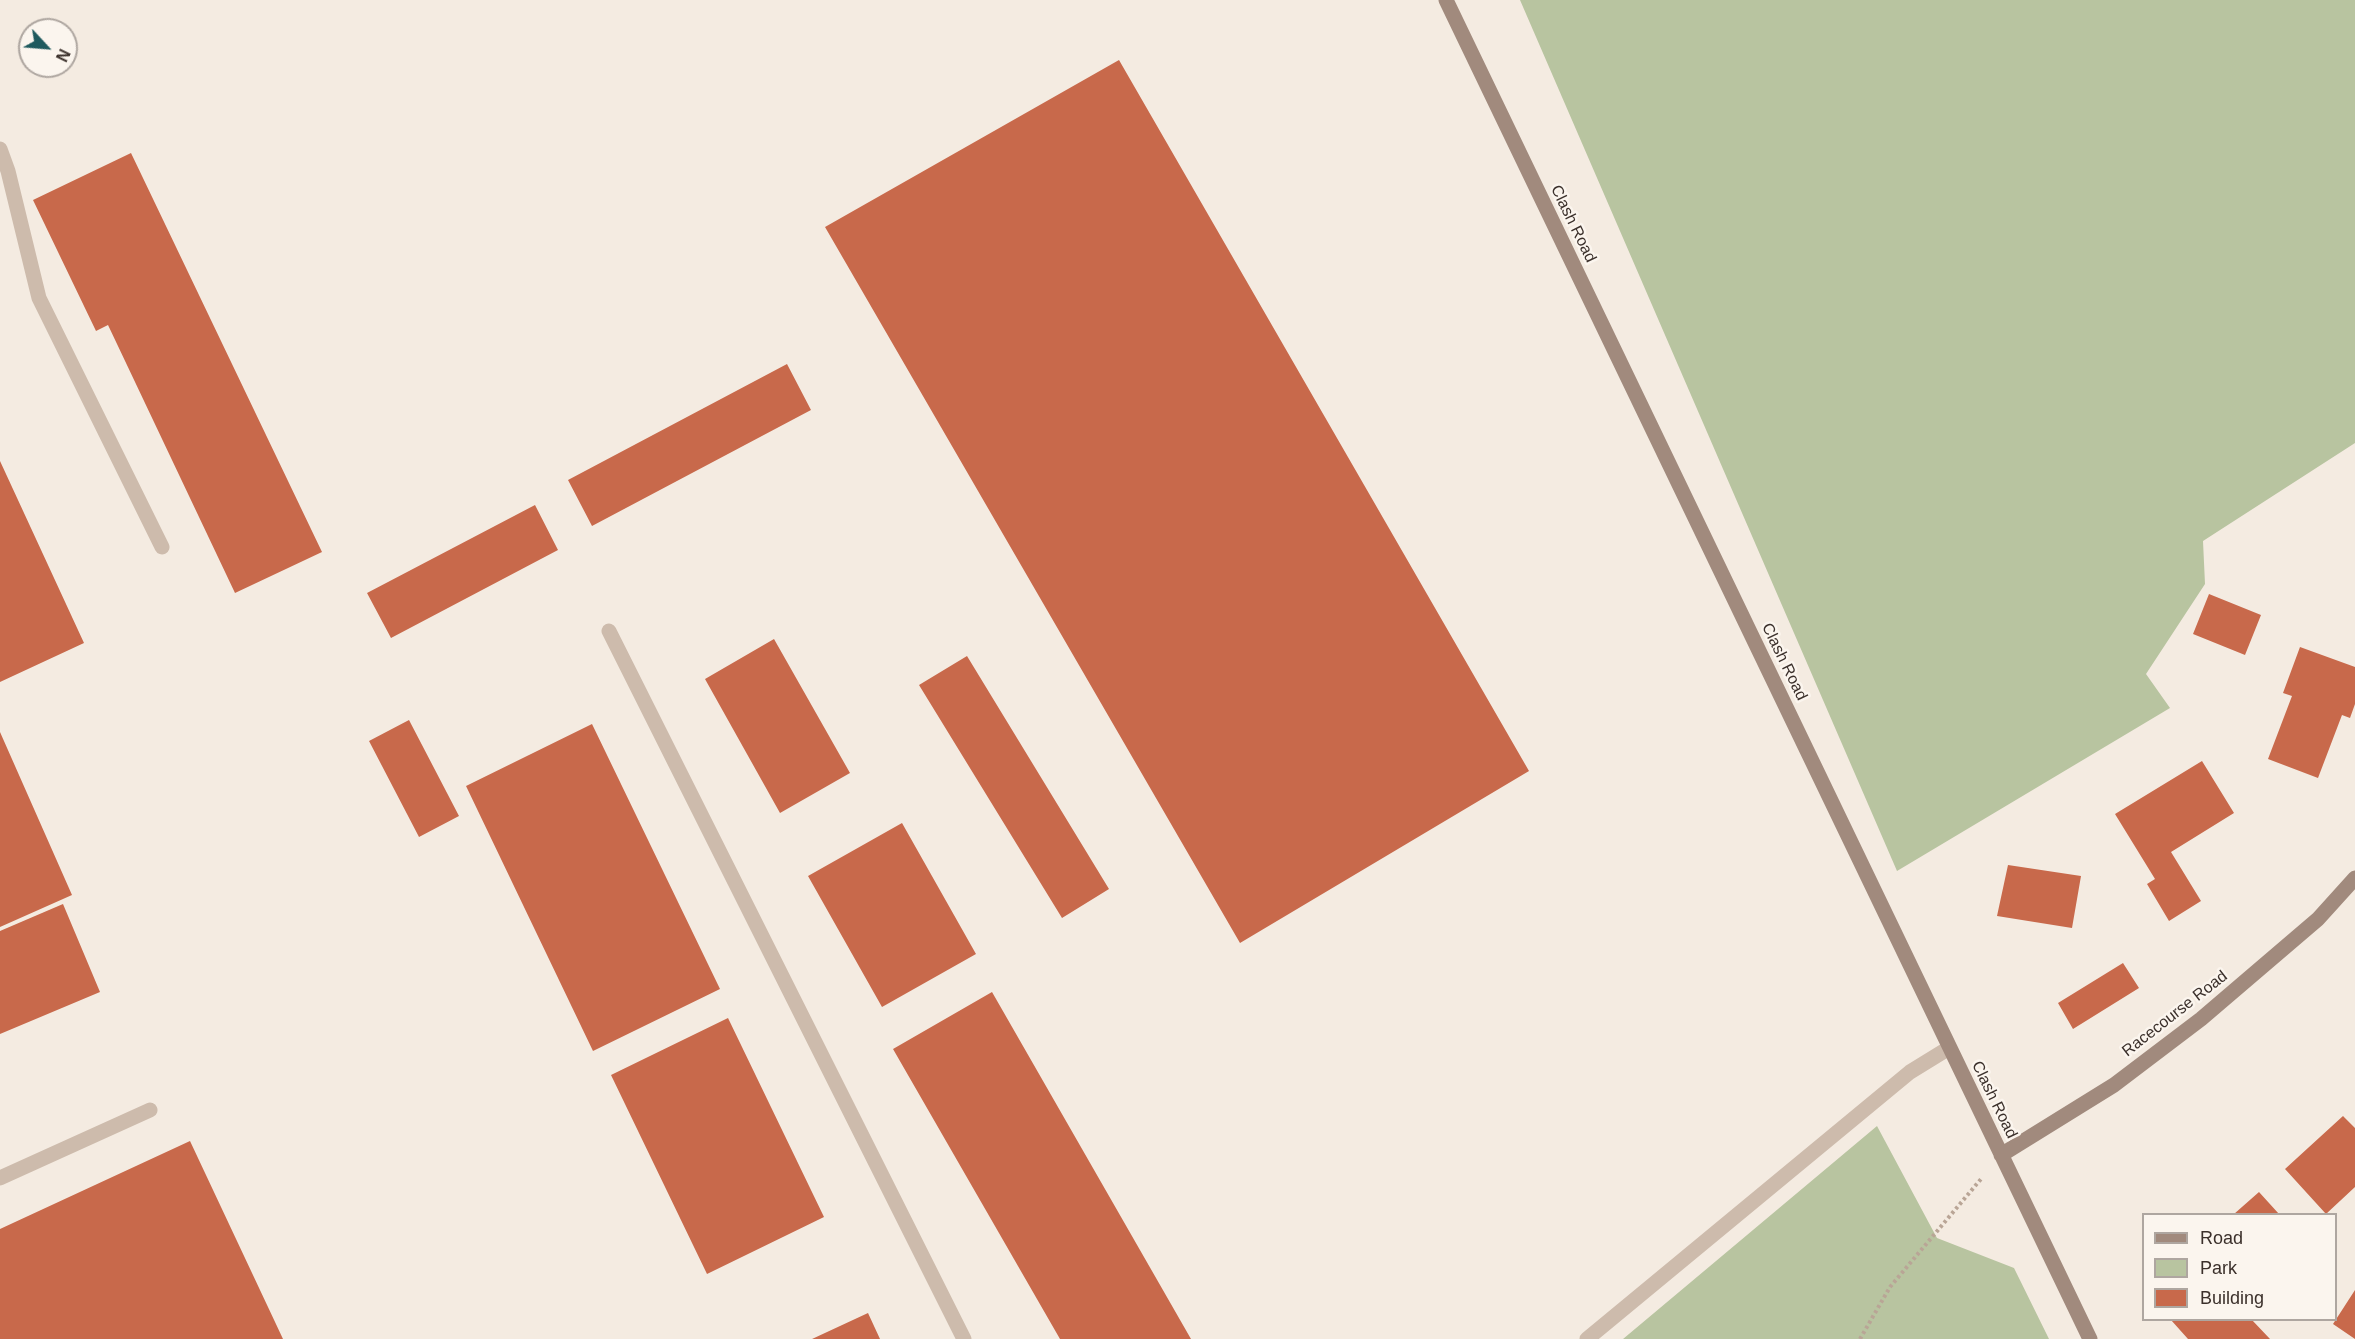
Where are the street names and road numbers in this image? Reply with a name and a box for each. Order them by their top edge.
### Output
street label: Clash Road [1546,182,1600,266]
street label: Clash Road [1757,620,1811,704]
street label: Racecourse Road [2119,967,2231,1061]
street label: Clash Road [1967,1058,2021,1142]

